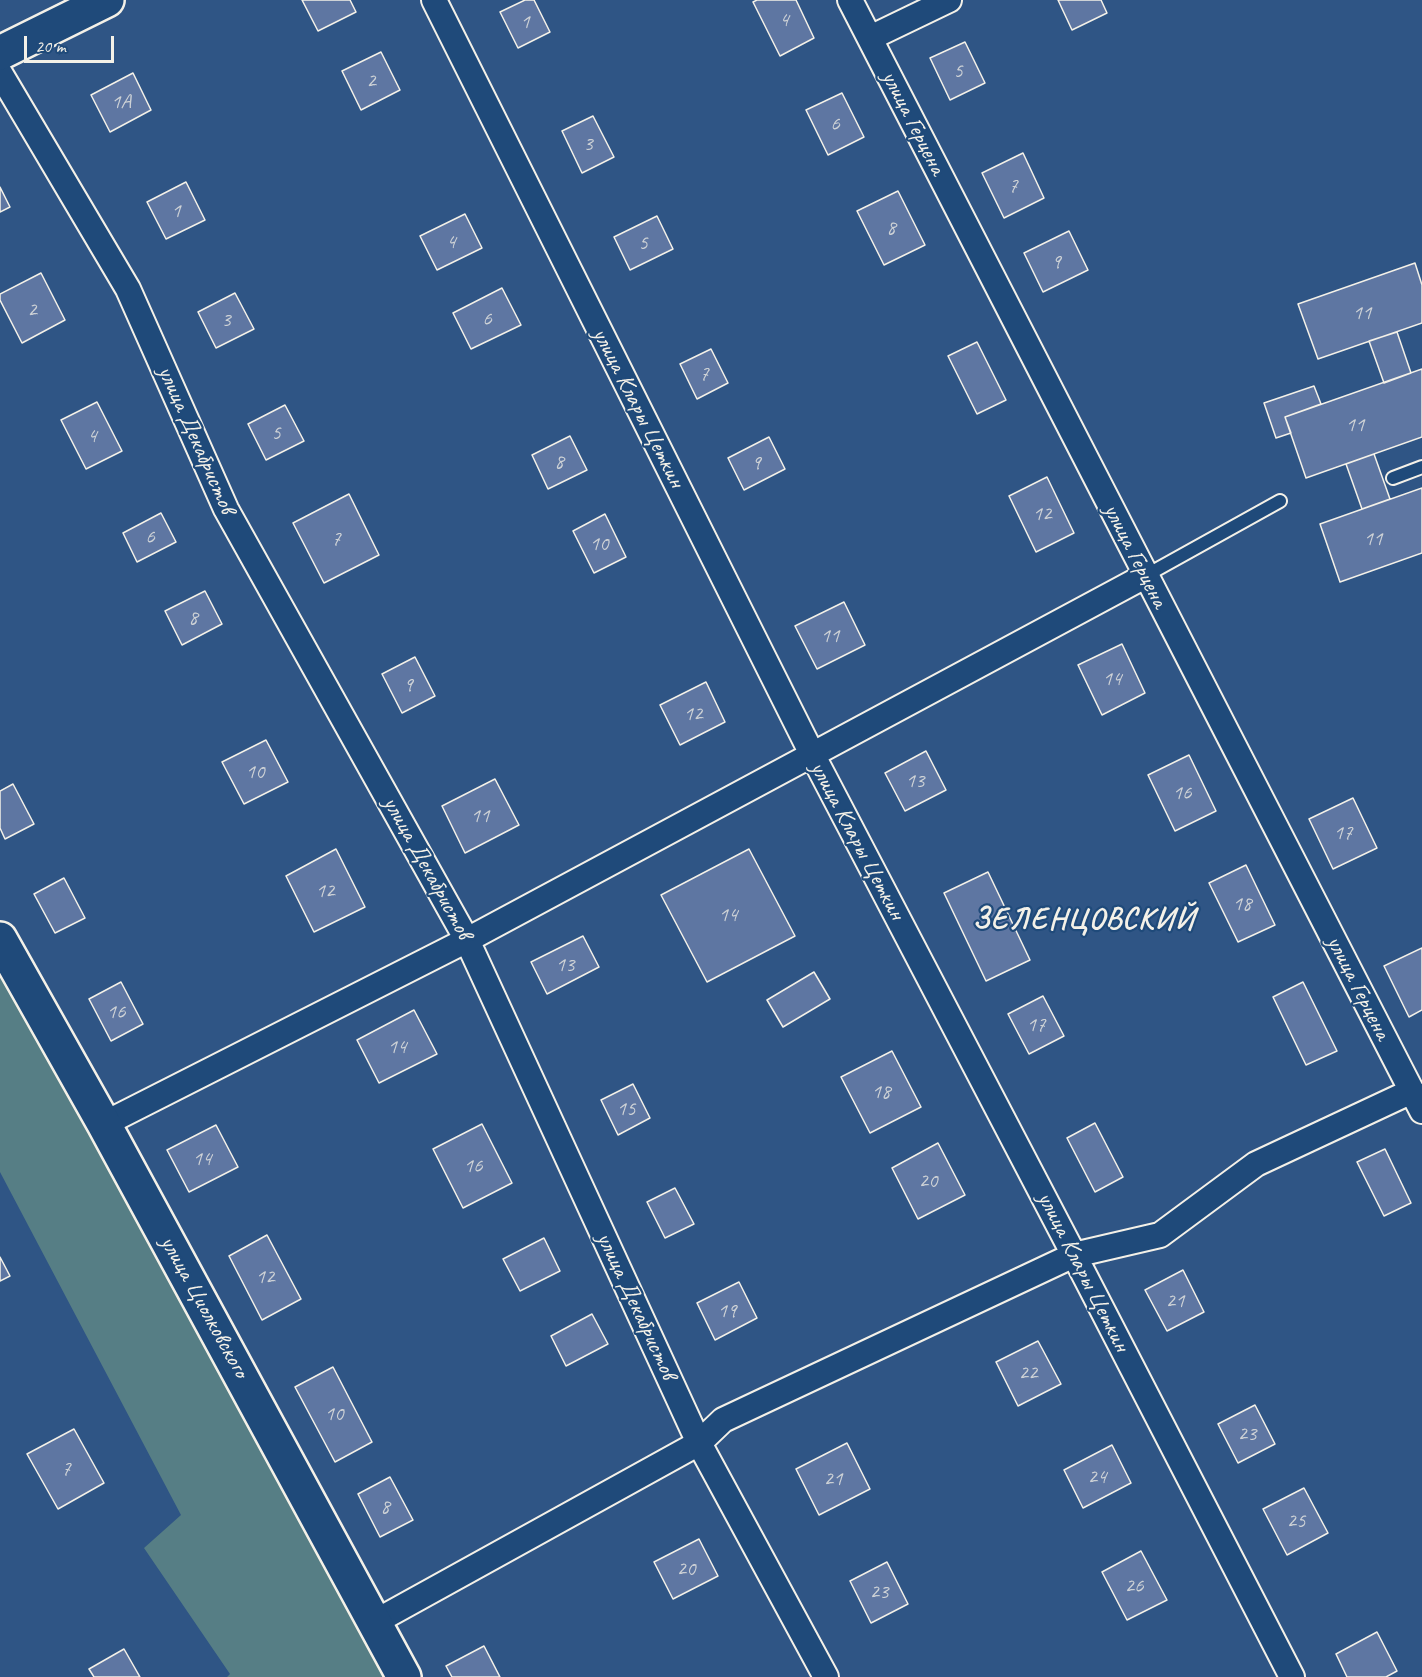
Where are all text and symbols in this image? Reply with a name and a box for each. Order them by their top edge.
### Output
house number: 4 [779,7,789,33]
house number: 1 [520,9,530,35]
scale bar [27,24,117,62]
text: 20 m [35,35,66,57]
house number: 5 [953,58,963,84]
street label: улица Герцена [874,66,952,180]
house number: 2 [366,68,376,94]
house number: 1А [111,89,131,115]
house number: 6 [830,111,840,137]
house number: 3 [583,131,593,157]
house number: 7 [1008,173,1018,199]
house number: 1 [171,198,181,224]
house number: 8 [886,215,896,241]
house number: 4 [446,229,456,255]
house number: 5 [638,230,648,256]
house number: 9 [1051,249,1061,275]
house number: 2 [27,297,37,323]
house number: 11 [1353,300,1371,326]
house number: 6 [482,306,492,332]
house number: 3 [221,307,231,333]
street label: улица Клары Цеткин [585,323,691,493]
house number: 7 [699,361,709,387]
street label: улица Декабристов [151,362,241,518]
house number: 11 [1346,412,1364,438]
house number: 5 [271,420,281,446]
house number: 4 [87,423,97,449]
house number: 8 [554,449,564,475]
house number: 9 [751,450,761,476]
street label: улица Герцена [1096,499,1174,613]
house number: 12 [1033,501,1051,527]
house number: 6 [145,524,155,550]
house number: 7 [331,526,341,552]
house number: 11 [1364,526,1382,552]
house number: 10 [590,531,608,557]
house number: 8 [188,605,198,631]
house number: 11 [821,623,839,649]
house number: 14 [1103,666,1121,692]
house number: 9 [403,672,413,698]
house number: 12 [684,701,702,727]
street label: улица Клары Цеткин [803,757,911,925]
house number: 10 [246,759,264,785]
house number: 13 [906,768,924,794]
house number: 16 [1173,780,1191,806]
street label: улица Декабристов [376,792,478,944]
house number: 11 [471,803,489,829]
house number: 17 [1334,820,1352,846]
house number: 12 [316,878,334,904]
house number: 18 [1233,891,1251,917]
house number: 14 [719,902,737,928]
district label: ЗЕЛЕНЦОВСКИЙ [969,902,1199,938]
street label: улица Герцена [1319,931,1397,1045]
house number: 13 [556,952,574,978]
house number: 16 [107,999,125,1025]
house number: 17 [1027,1012,1045,1038]
house number: 14 [388,1034,406,1060]
house number: 18 [872,1079,890,1105]
house number: 15 [617,1096,635,1122]
house number: 14 [193,1146,211,1172]
house number: 16 [464,1153,482,1179]
house number: 20 [919,1168,937,1194]
street label: улица Клары Цеткин [1030,1187,1136,1357]
street label: улица Декабристов [589,1228,683,1384]
street label: улица Циолковского [153,1231,255,1383]
house number: 12 [256,1264,274,1290]
house number: 21 [1166,1288,1184,1314]
house number: 19 [718,1298,736,1324]
house number: 22 [1019,1360,1037,1386]
house number: 10 [325,1401,343,1427]
house number: 23 [1238,1421,1256,1447]
house number: 7 [61,1456,71,1482]
house number: 24 [1088,1464,1106,1490]
house number: 21 [824,1466,842,1492]
house number: 8 [380,1494,390,1520]
house number: 25 [1287,1508,1305,1534]
house number: 20 [677,1556,695,1582]
house number: 26 [1125,1573,1143,1599]
house number: 23 [870,1579,888,1605]

